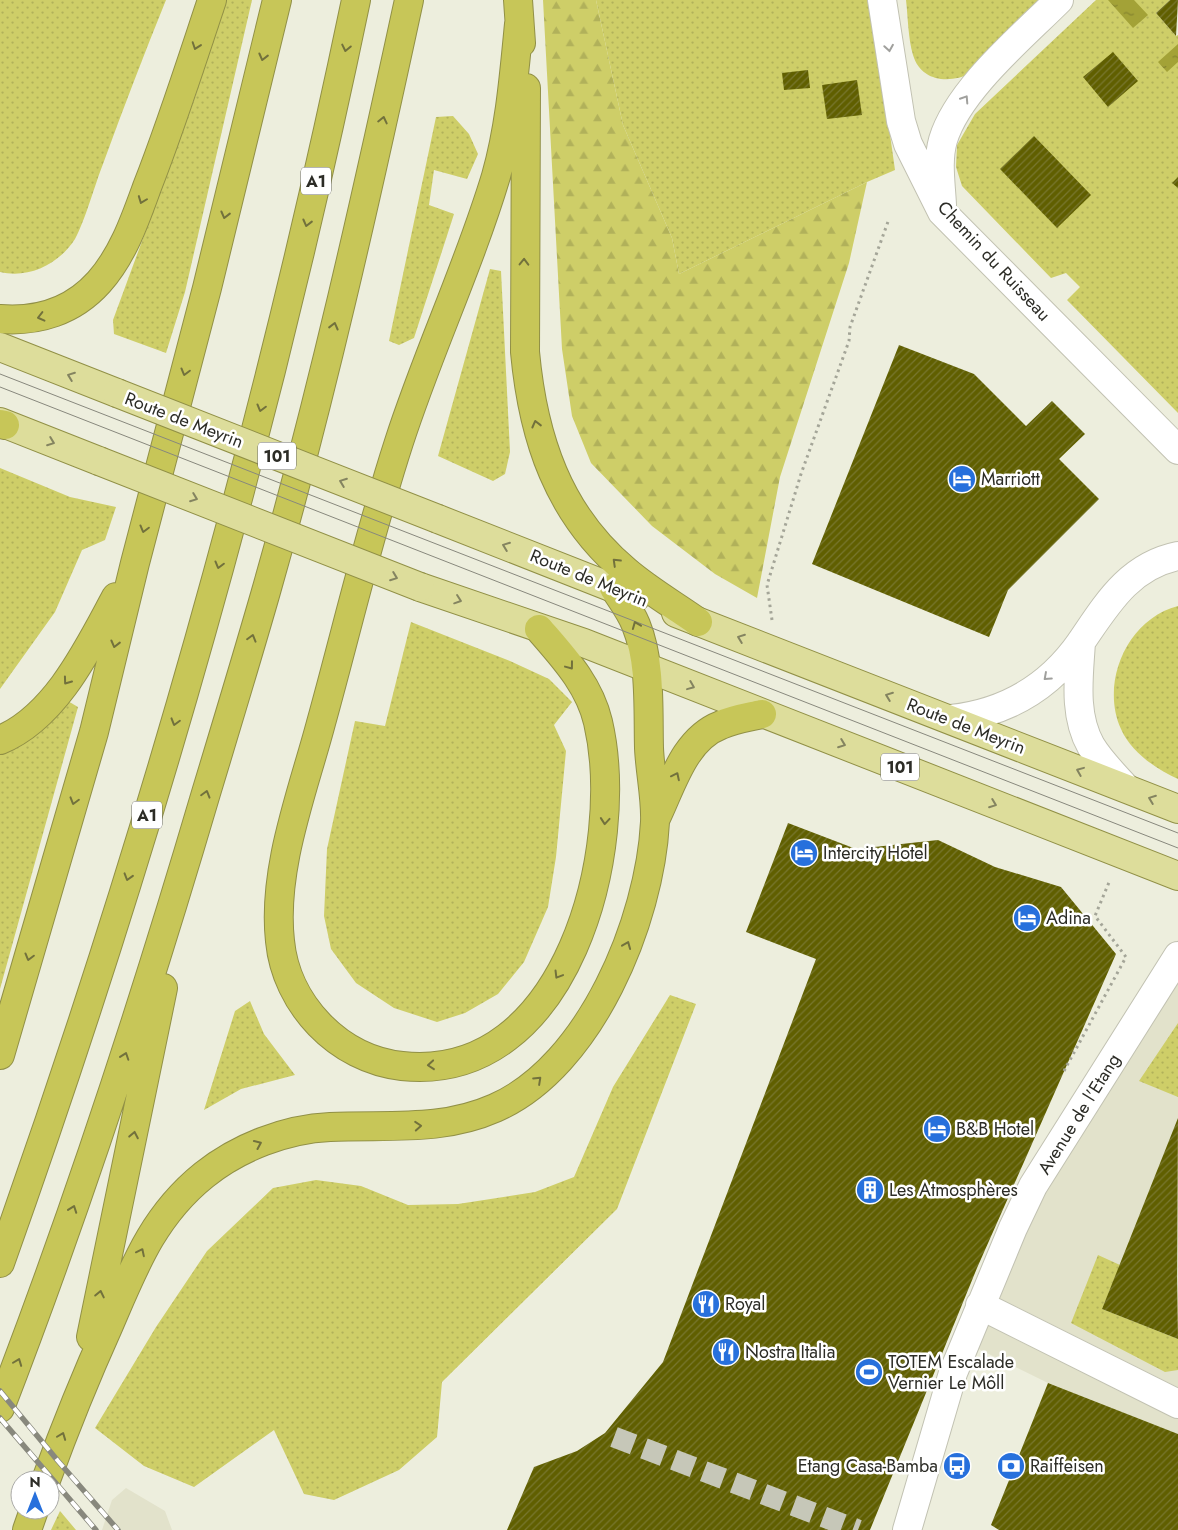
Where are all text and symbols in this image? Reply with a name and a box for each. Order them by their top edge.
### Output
one-way arrow [192,42,202,50]
one-way arrow [342,43,352,52]
one-way arrow [884,44,894,52]
one-way arrow [258,52,269,61]
one-way arrow [959,95,968,105]
one-way arrow [377,115,388,124]
road number: A1 [301,168,331,195]
one-way arrow [138,195,148,203]
street label: Chemin du Ruisseau [931,195,1057,327]
one-way arrow [220,210,231,219]
one-way arrow [302,219,313,228]
one-way arrow [519,258,529,266]
one-way arrow [37,311,45,322]
one-way arrow [328,321,339,330]
one-way arrow [181,368,191,376]
one-way arrow [68,371,76,381]
street label: Route de Meyrin [121,385,247,455]
one-way arrow [256,404,266,412]
one-way arrow [531,420,541,428]
one-way arrow [46,436,55,447]
road number: 101 [258,442,296,470]
hotel icon: Marriott [947,464,977,494]
place label: Marriott [981,466,1040,492]
one-way arrow [339,478,348,488]
one-way arrow [189,492,198,503]
one-way arrow [139,525,149,533]
one-way arrow [502,542,511,552]
street label: Route de Meyrin [526,543,652,613]
one-way arrow [613,559,622,568]
one-way arrow [215,561,225,569]
one-way arrow [389,571,398,581]
one-way arrow [453,594,462,604]
one-way arrow [631,621,642,630]
one-way arrow [737,634,746,644]
one-way arrow [246,635,256,643]
one-way arrow [110,640,121,649]
one-way arrow [565,660,573,669]
one-way arrow [1044,671,1053,680]
one-way arrow [64,675,73,685]
one-way arrow [686,680,694,690]
one-way arrow [885,691,894,702]
street label: Route de Meyrin [903,691,1029,761]
one-way arrow [171,717,181,725]
one-way arrow [837,738,846,748]
road number: 101 [881,754,919,780]
one-way arrow [1076,766,1085,777]
one-way arrow [670,772,680,781]
one-way arrow [200,791,210,799]
one-way arrow [1148,795,1157,805]
one-way arrow [69,797,79,805]
one-way arrow [989,798,997,808]
road number: A1 [132,802,162,828]
one-way arrow [600,817,611,825]
hotel icon: Intercity Hotel [789,838,819,868]
place label: Intercity Hotel [823,840,928,866]
one-way arrow [124,873,134,881]
hotel icon: Adina [1012,903,1042,933]
place label: Adina [1046,905,1091,931]
one-way arrow [621,941,631,950]
one-way arrow [24,953,35,962]
one-way arrow [555,970,565,979]
street label: Avenue de l'Etang [1031,1048,1127,1180]
one-way arrow [119,1052,129,1060]
one-way arrow [427,1060,435,1071]
one-way arrow [533,1077,542,1086]
hotel icon: B&B Hotel [922,1114,952,1144]
place label: B&B Hotel [956,1116,1034,1142]
one-way arrow [414,1121,422,1132]
one-way arrow [128,1130,138,1139]
one-way arrow [253,1140,262,1151]
building icon: Les Atmosphères [855,1175,885,1205]
place label: Les Atmosphères [889,1177,1018,1203]
one-way arrow [67,1206,77,1214]
one-way arrow [135,1248,146,1257]
one-way arrow [94,1289,105,1298]
restaurant icon: Royal [691,1289,721,1319]
place label: Royal [725,1291,765,1317]
restaurant icon: Nostra Italia [711,1337,741,1367]
place label: Nostra Italia [745,1339,835,1365]
place label: TOTEM Escalade Vernier Le Môll [888,1349,1014,1396]
sports icon: TOTEM Escalade Vernier Le Môll [854,1357,884,1387]
one-way arrow [11,1358,22,1367]
one-way arrow [56,1432,66,1441]
bus stop icon: Etang Casa-Bamba [942,1451,972,1481]
bank icon: Raiffeisen [996,1451,1026,1481]
place label: Etang Casa-Bamba [798,1453,938,1479]
place label: Raiffeisen [1030,1453,1104,1479]
north arrow [10,1470,60,1520]
text: N [29,1472,41,1492]

